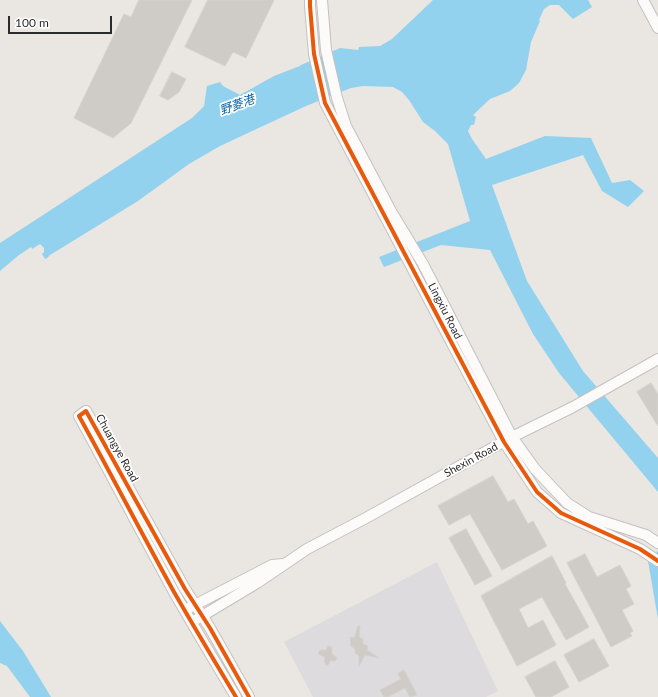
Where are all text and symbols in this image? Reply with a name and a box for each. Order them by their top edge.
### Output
scale bar [10,8,114,34]
text: 100 m [15,15,49,30]
water label: 野菱港 [218,92,256,118]
street label: Lingxiu Road [425,281,465,341]
street label: Chuangye Road [93,412,141,484]
street label: Shexin Road [442,440,500,480]

